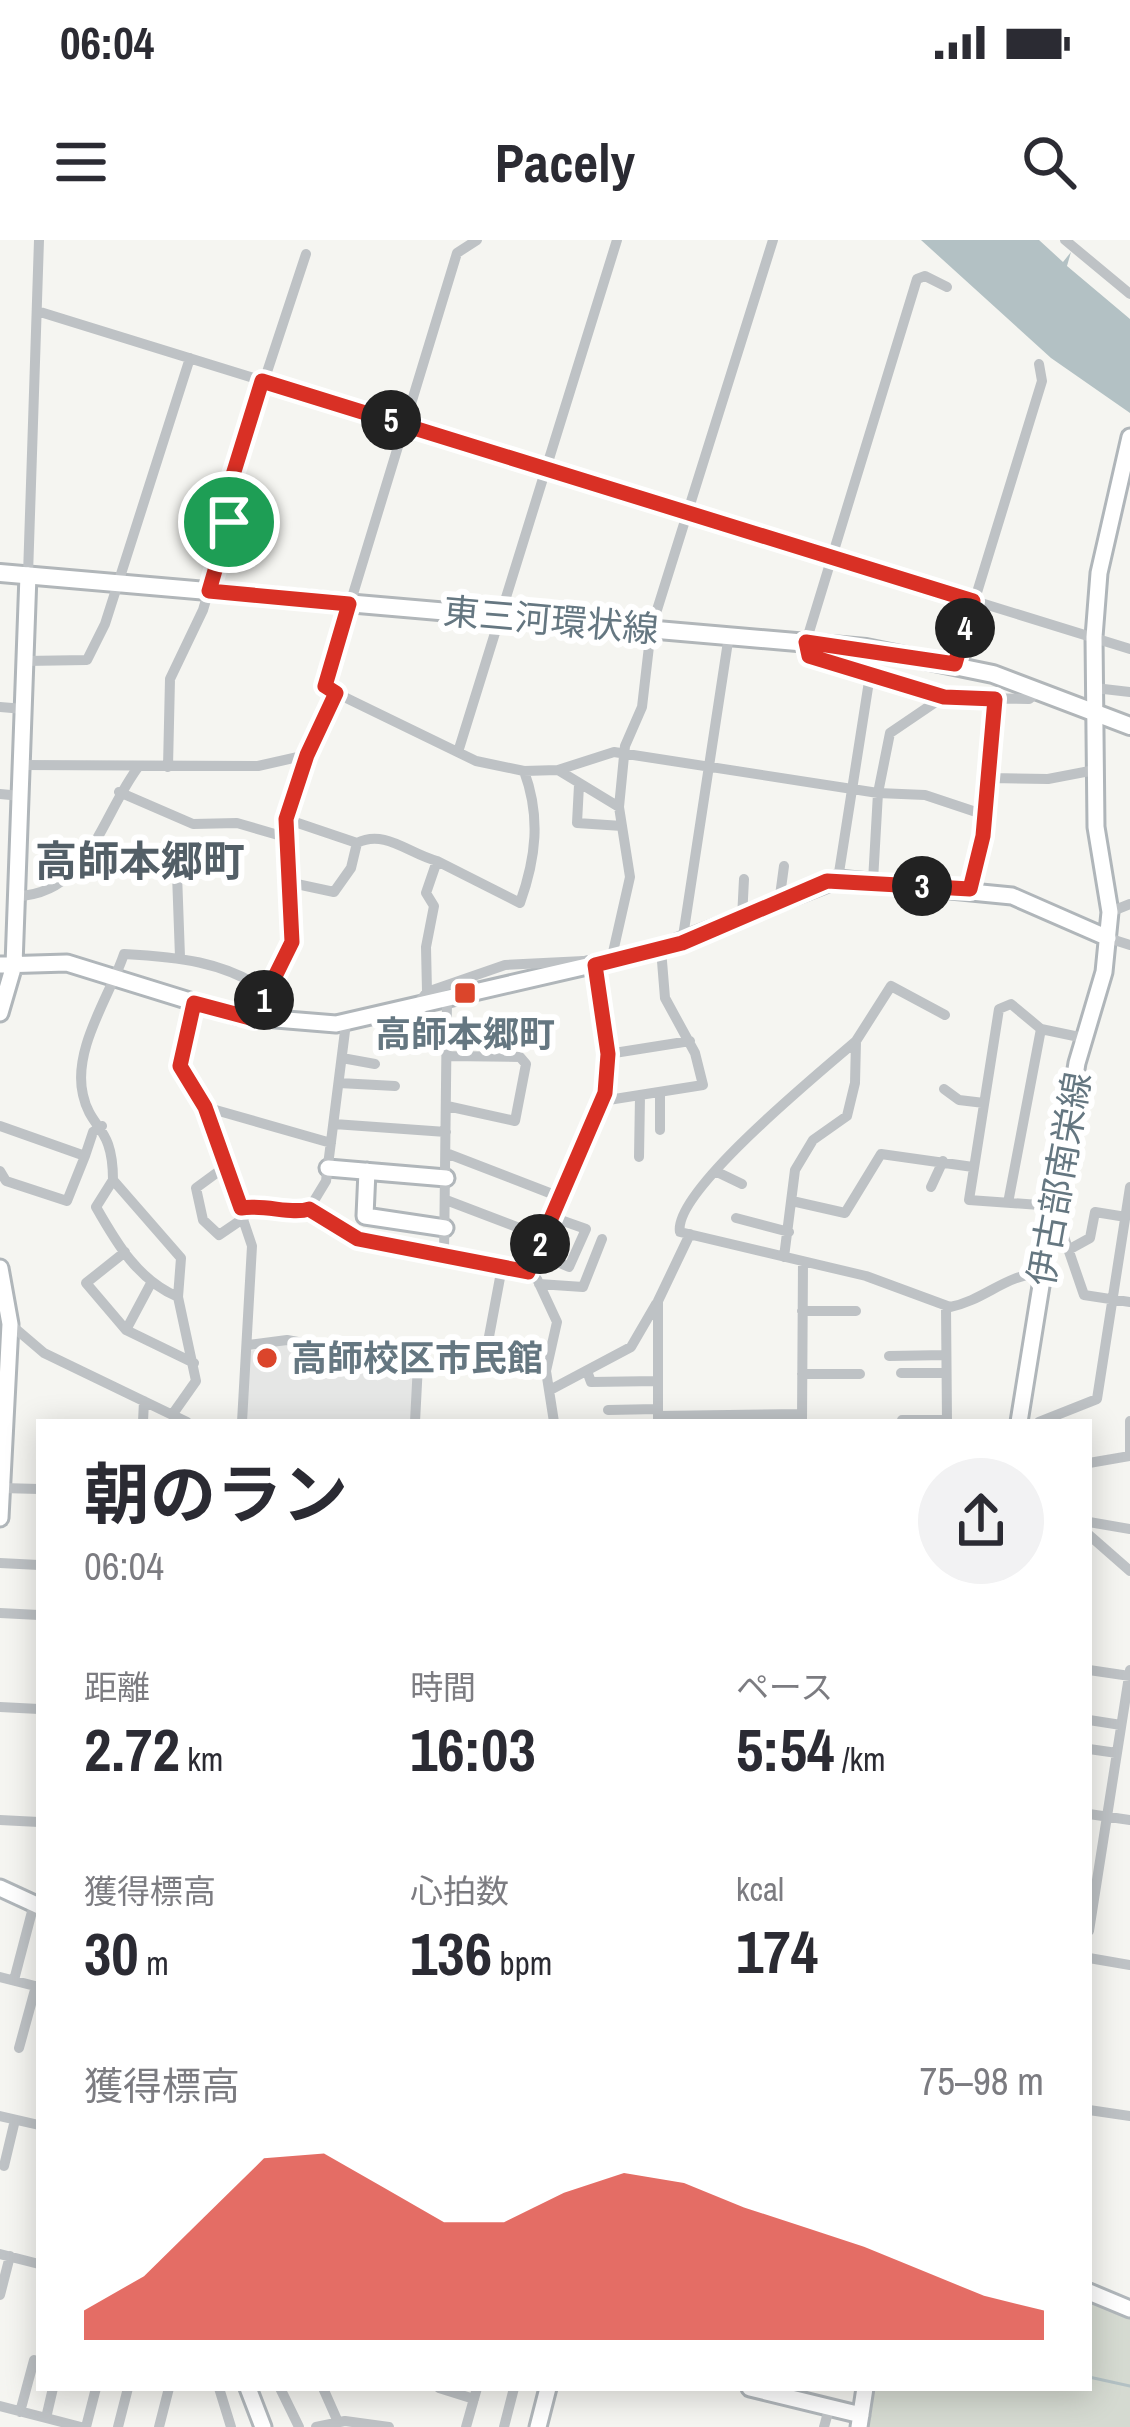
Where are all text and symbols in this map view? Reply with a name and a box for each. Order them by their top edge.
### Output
text: 06:04 [60,12,154,73]
text: Pacely [495,126,635,199]
icon: menu [48,129,114,195]
icon: search [1016,129,1082,195]
pin: 5 [361,390,421,450]
text: 5 [383,398,399,442]
pin [178,471,280,573]
icon: arrive [196,489,262,555]
street label: 東三河環状線 [441,587,661,653]
pin: 4 [935,598,995,658]
text: 4 [957,606,973,650]
district label: 高師本郷町 [35,833,245,889]
pin: 3 [892,856,952,916]
text: 3 [914,864,930,908]
pin: 1 [234,970,294,1030]
text: 1 [256,978,272,1022]
marker: 高師本郷町 [452,980,478,1006]
place label: 高師本郷町 [375,1010,555,1058]
street label: 伊古部南栄線 [1017,1068,1101,1290]
pin: 2 [510,1214,570,1274]
text: 2 [532,1222,548,1266]
place label: 高師校区市民館 [291,1334,543,1382]
marker: 高師校区市民館 [254,1345,280,1371]
text: 朝のラン [84,1450,348,1539]
button: share [918,1458,1044,1584]
text: 06:04 [84,1540,164,1592]
text: 距離 [84,1665,150,1709]
text: 時間 [410,1665,476,1709]
text: ペース [736,1665,833,1709]
text: 2.72 [84,1709,180,1790]
text: 16:03 [410,1709,536,1790]
text: 5:54 [736,1709,834,1790]
text: km [180,1737,223,1781]
text: /km [834,1737,886,1781]
text: kcal [736,1867,784,1911]
text: 獲得標高 [84,1869,216,1913]
text: 心拍数 [410,1869,509,1913]
text: 174 [736,1911,818,1992]
text: 30 [84,1913,139,1994]
text: 136 [410,1913,492,1994]
text: m [139,1941,169,1985]
text: bpm [492,1941,552,1985]
text: 75–98 m [920,2055,1044,2107]
text: 獲得標高 [84,2060,240,2112]

